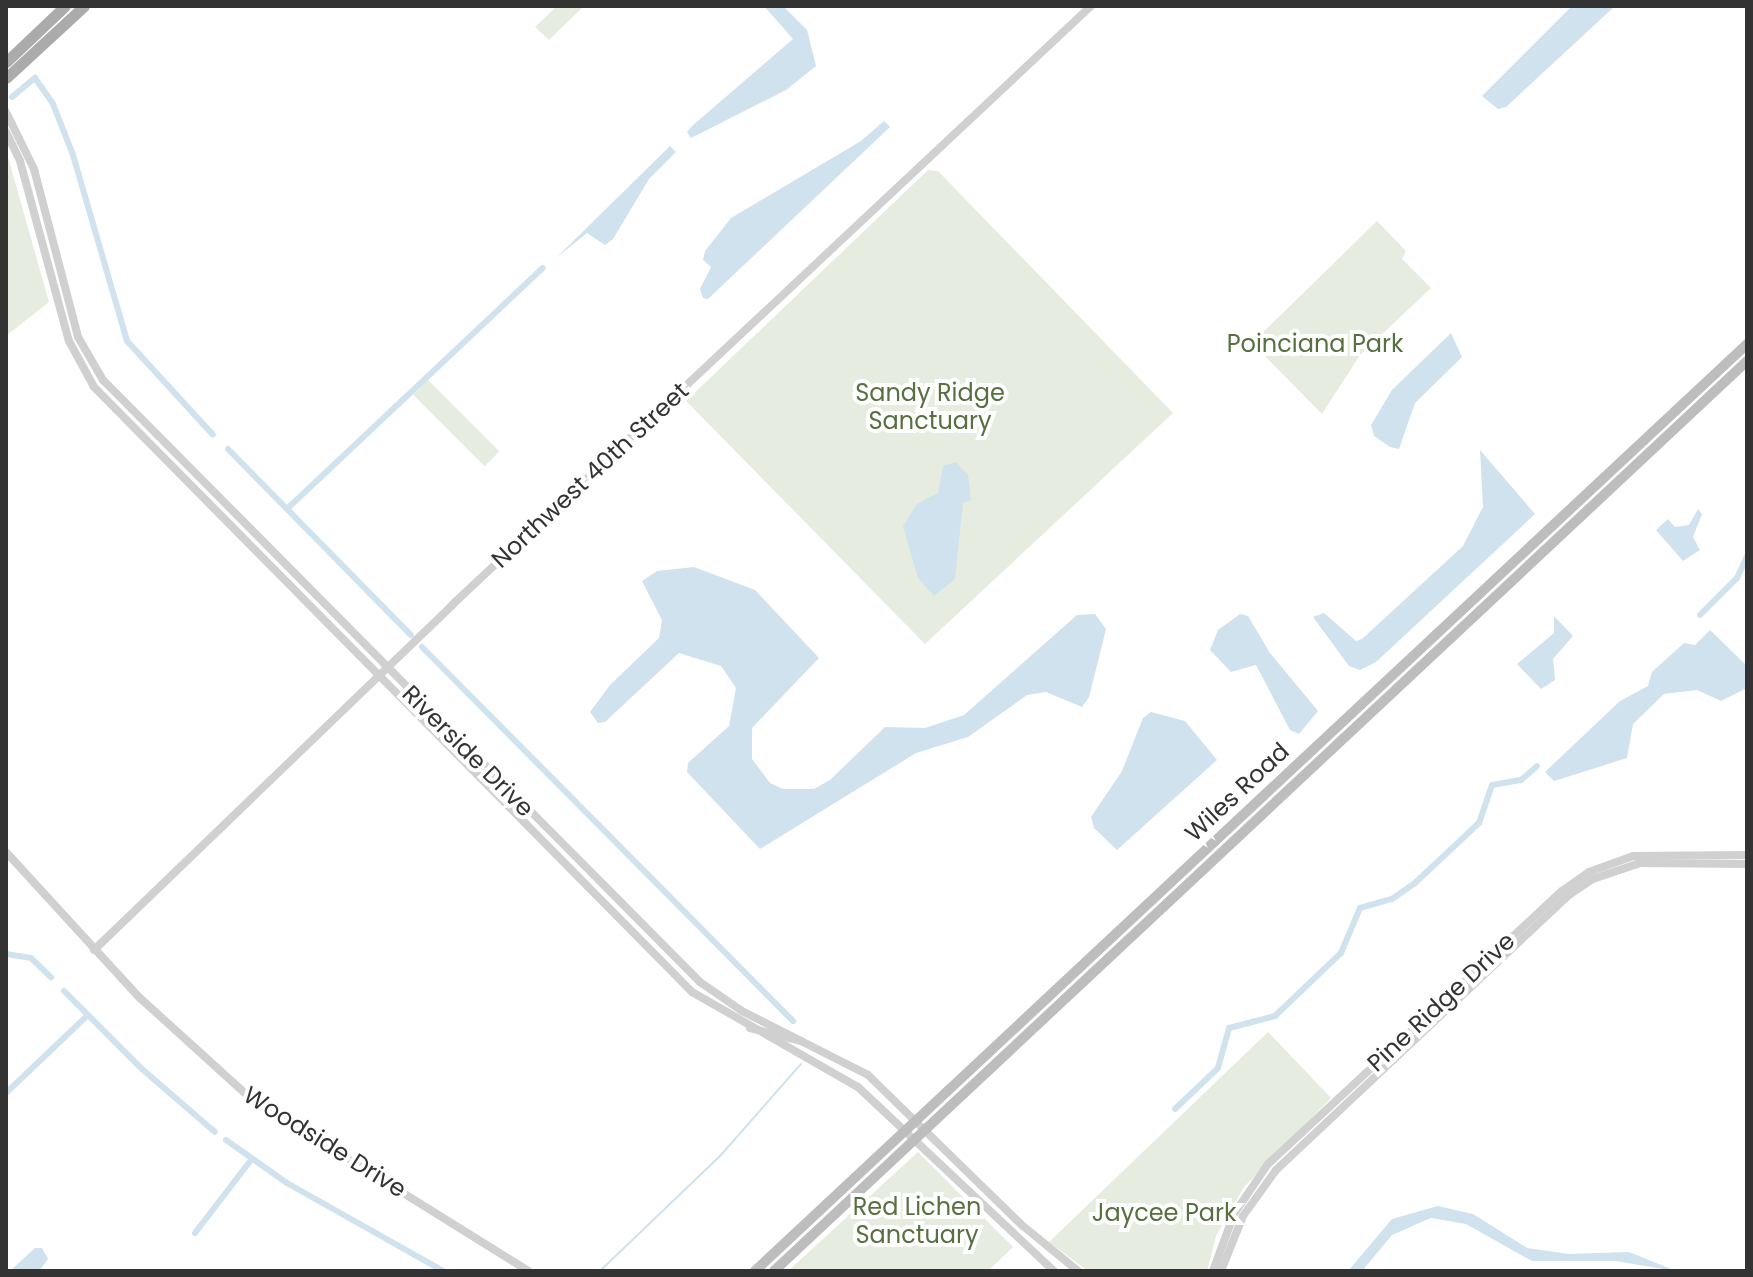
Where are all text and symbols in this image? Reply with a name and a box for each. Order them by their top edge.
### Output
park label: Poinciana Park [1227,330,1403,358]
street label: Northwest 40th Street [486,376,694,574]
park label: Sandy Ridge Sanctuary [855,379,1005,435]
street label: Riverside Drive [396,679,540,823]
street label: Wiles Road [1179,737,1295,847]
street label: Pine Ridge Drive [1361,926,1521,1078]
street label: Woodside Drive [238,1080,412,1204]
park label: Red Lichen Sanctuary [853,1193,981,1249]
park label: Jaycee Park [1092,1199,1236,1227]

